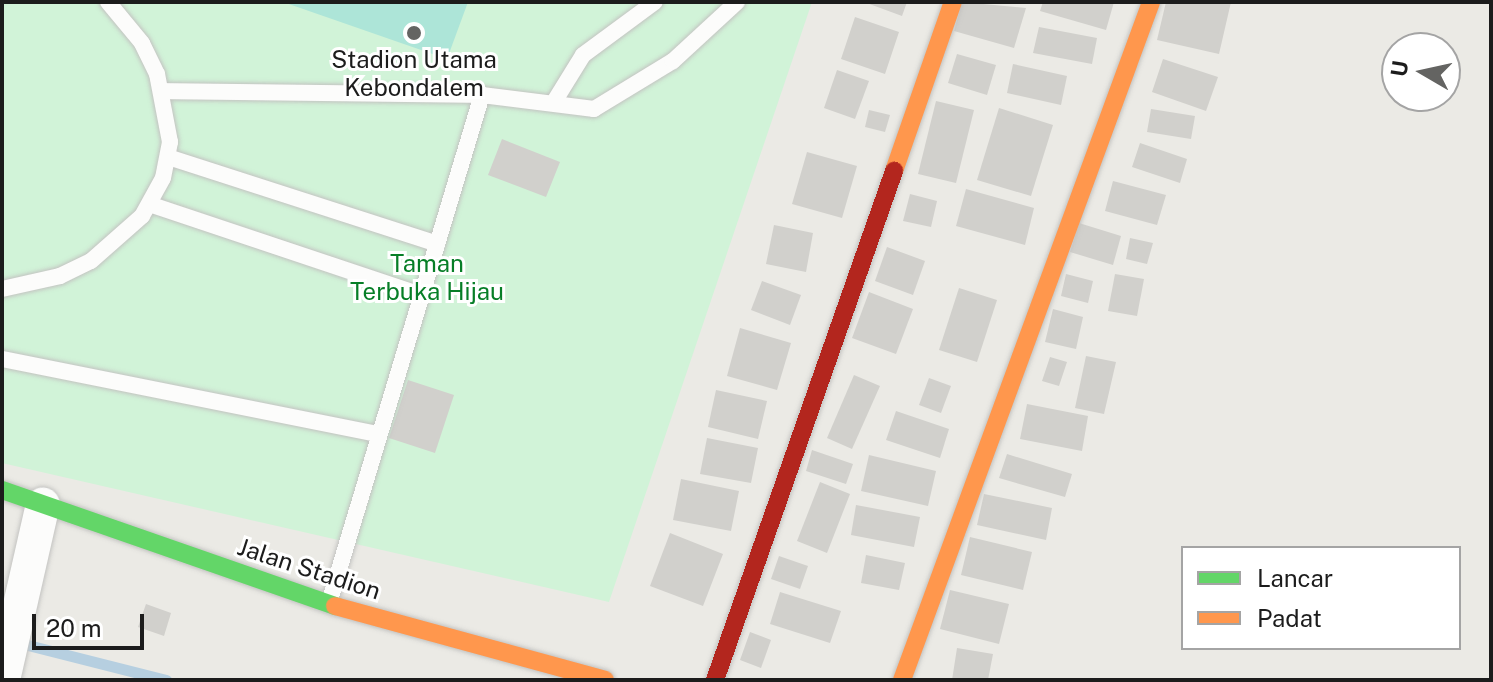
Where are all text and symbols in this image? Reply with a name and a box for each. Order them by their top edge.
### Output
marker: Stadion Utama Kebondalem [405,24,423,42]
north arrow [1381,32,1461,112]
place label: Stadion Utama Kebondalem [331,46,497,102]
text: U [1385,59,1413,78]
park label: Taman Terbuka Hijau [350,250,504,306]
street label: Jalan Stadion [234,532,384,606]
legend [1181,546,1461,650]
text: Lancar [1257,564,1333,592]
scale bar [36,598,148,648]
text: Padat [1257,604,1322,632]
text: 20 m [46,614,102,642]

